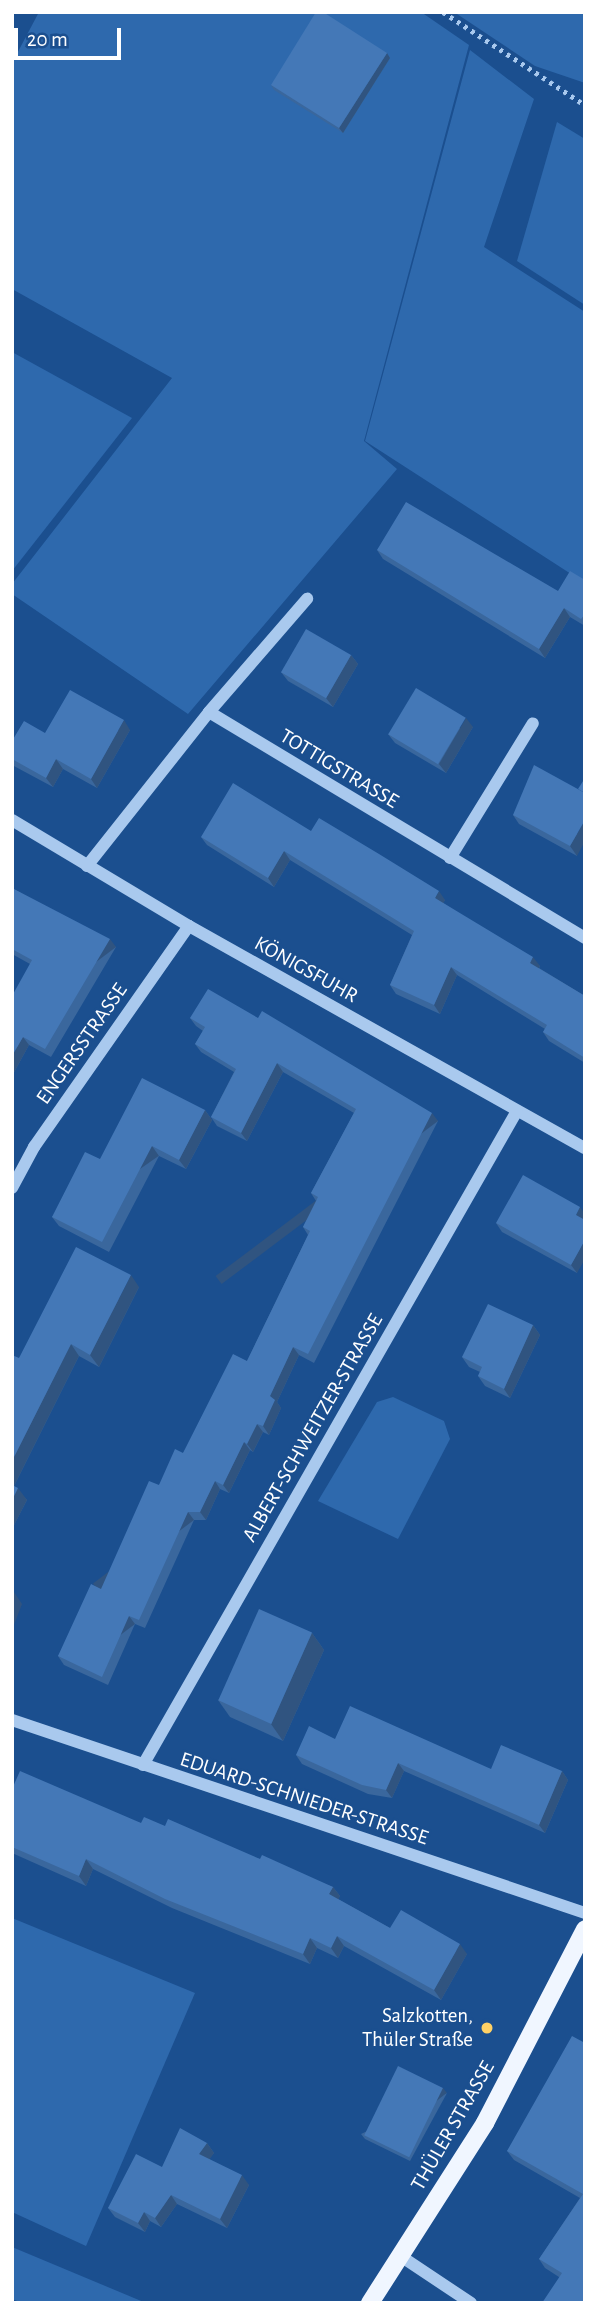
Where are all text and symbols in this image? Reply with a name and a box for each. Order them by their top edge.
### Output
scale bar [18,14,124,58]
text: 20 m [27,29,68,50]
street label: TOTTIGSTRASSE [275,724,403,814]
street label: KÖNIGSFUHR [250,931,362,1009]
street label: ENGERSSTRASSE [31,979,133,1109]
street label: ALBERT-SCHWEITZER-STRASSE [237,1309,389,1547]
street label: EDUARD-SCHNIEDER-STRASSE [177,1747,431,1851]
place label: Salzkotten, Thüler Straße [362,2003,473,2053]
marker: Salzkotten, Thüler Straße [479,2020,495,2036]
street label: THÜLER STRASSE [406,2057,500,2195]

